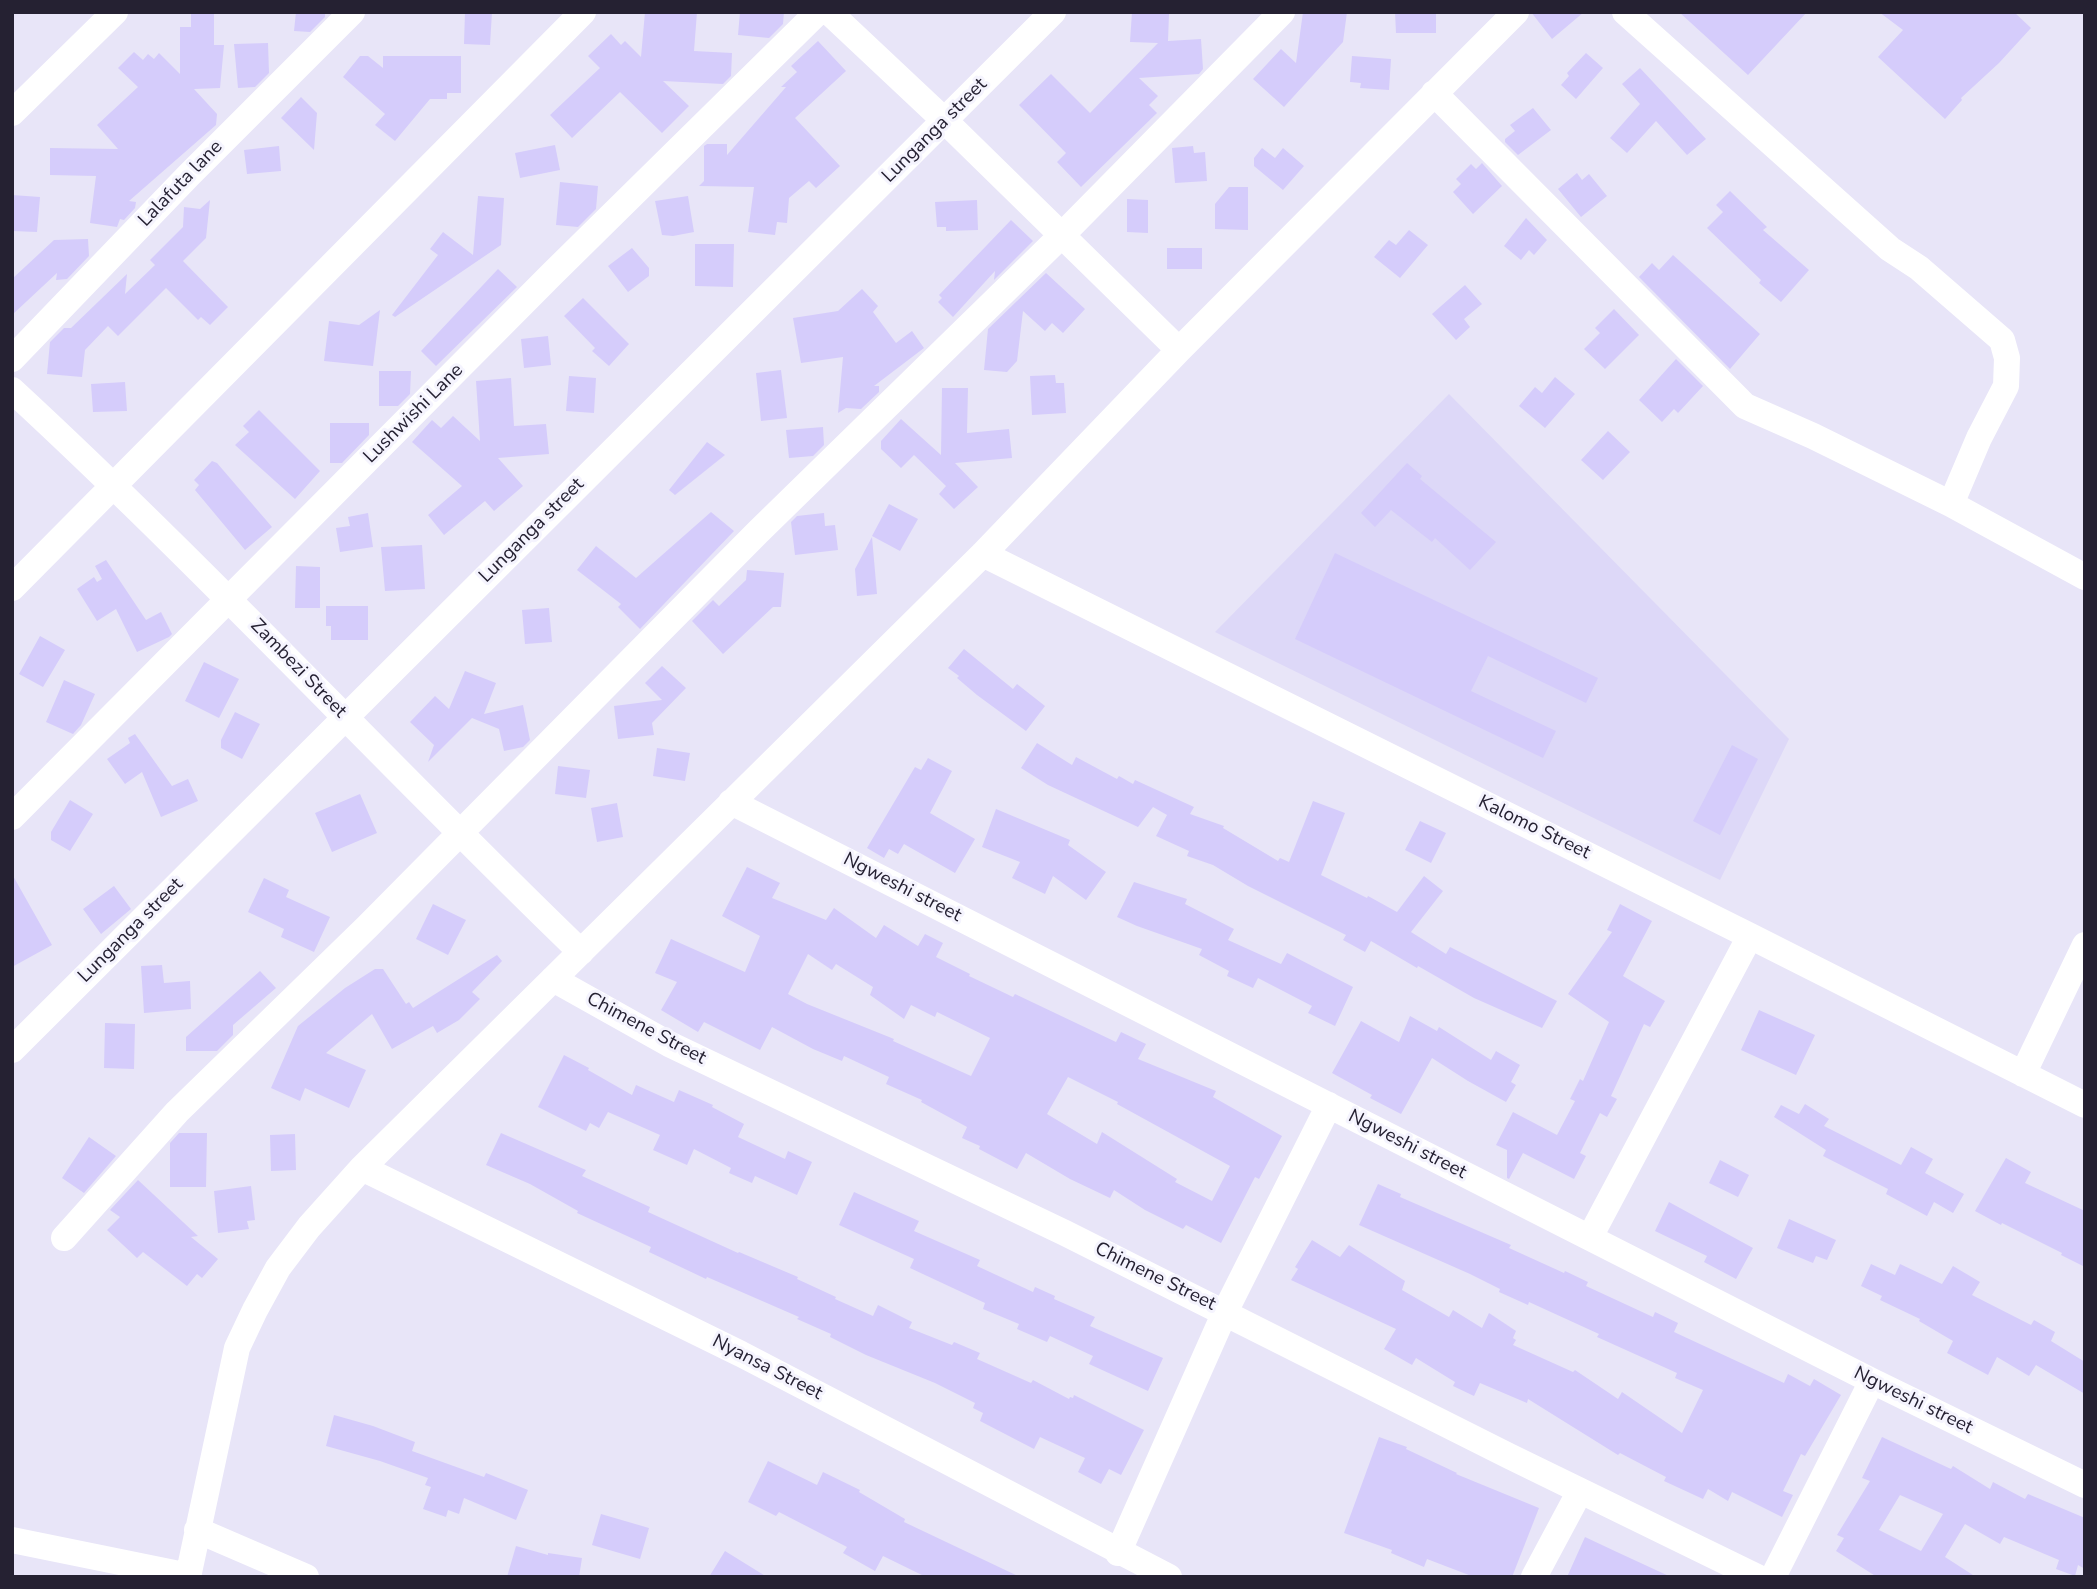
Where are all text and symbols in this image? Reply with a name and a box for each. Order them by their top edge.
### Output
street label: Lunganga street [878,74,992,188]
street label: Lalafuta lane [134,136,228,232]
street label: Lushwishi Lane [359,359,469,469]
street label: Lunganga street [475,474,589,588]
street label: Zambezi Street [245,615,351,723]
street label: Kalomo Street [1474,791,1594,865]
street label: Ngweshi street [839,848,965,928]
street label: Lunganga street [74,874,188,988]
street label: Chimene Street [582,988,710,1070]
street label: Ngweshi street [1344,1105,1470,1185]
street label: Chimene Street [1091,1238,1219,1316]
street label: Nyansa Street [708,1331,826,1405]
street label: Ngweshi street [1850,1362,1976,1440]

